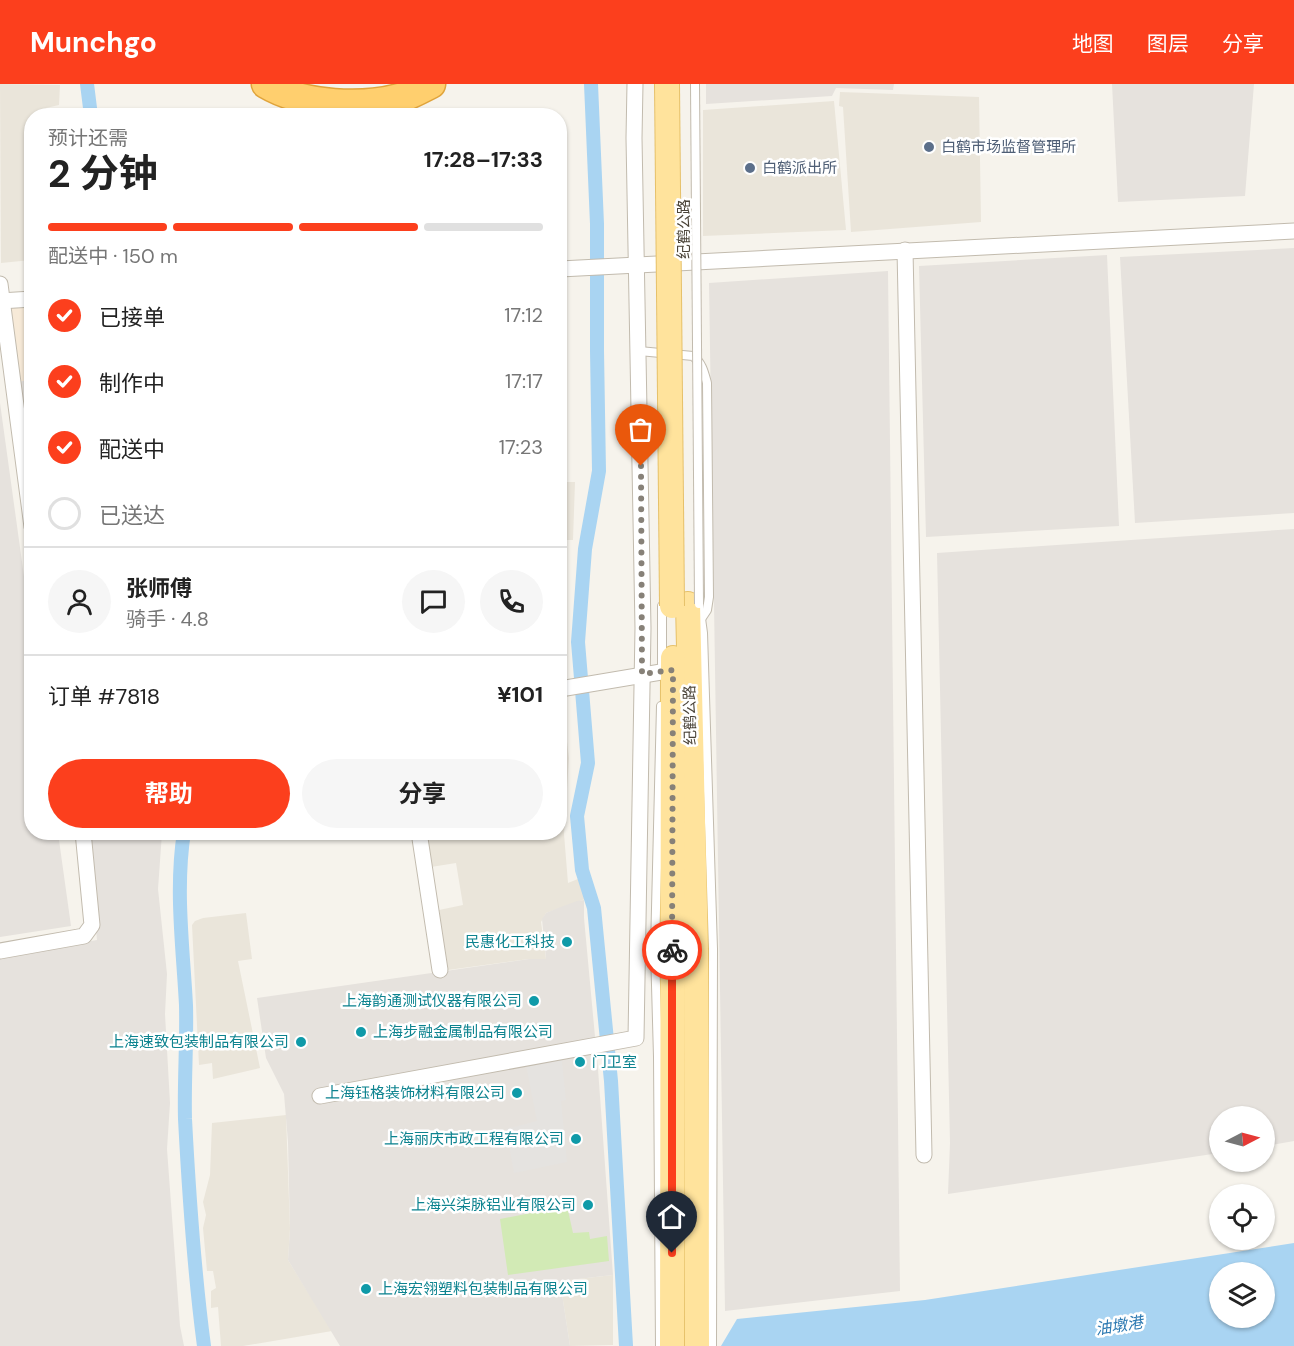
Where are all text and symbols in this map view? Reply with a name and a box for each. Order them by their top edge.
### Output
text: Munchgo [30,24,157,61]
text: 地图 [1072,30,1114,58]
text: 图层 [1147,30,1189,58]
text: 分享 [1222,30,1264,58]
text: 预计还需 [48,125,128,151]
place label: 白鹤市场监督管理所 [941,137,1076,157]
marker: 白鹤市场监督管理所 [922,140,936,154]
text: 17:28–17:33 [424,145,543,174]
text: 2 分钟 [48,148,158,199]
place label: 白鹤派出所 [762,158,837,178]
marker: 白鹤派出所 [743,161,757,175]
street label: 纪鹤公路 [674,199,694,259]
text: 配送中 · 150 m [48,243,178,269]
icon: check [48,299,81,332]
text: 17:12 [504,302,543,328]
text: 已接单 [99,303,165,332]
icon: check [48,365,81,398]
text: 17:17 [505,368,543,394]
text: 制作中 [99,369,165,398]
pin [615,404,666,466]
icon: bag [624,413,657,446]
icon: check [48,431,81,464]
text: 17:23 [499,434,543,460]
text: 配送中 [99,435,165,464]
text: 已送达 [99,501,165,530]
button: person [48,570,111,633]
button: chat [402,570,465,633]
button: phone [480,570,543,633]
text: 张师傅 [126,574,192,603]
text: 骑手 · 4.8 [126,606,209,632]
text: ¥101 [497,680,543,709]
text: 订单 #7818 [48,682,160,711]
street label: 纪鹤公路 [679,685,701,745]
button: 帮助 [48,759,290,828]
button: 分享 [302,759,543,828]
courier [642,920,702,980]
place label: 民惠化工科技 [465,932,555,952]
icon: bike [656,934,689,967]
marker: 民惠化工科技 [560,935,574,949]
place label: 上海韵通测试仪器有限公司 [342,991,522,1011]
marker: 上海韵通测试仪器有限公司 [527,994,541,1008]
place label: 上海步融金属制品有限公司 [373,1022,553,1042]
marker: 上海步融金属制品有限公司 [354,1025,368,1039]
place label: 上海速致包装制品有限公司 [109,1032,289,1052]
marker: 上海速致包装制品有限公司 [294,1035,308,1049]
place label: 门卫室 [592,1052,637,1072]
marker: 门卫室 [573,1055,587,1069]
place label: 上海钰格装饰材料有限公司 [325,1083,505,1103]
marker: 上海钰格装饰材料有限公司 [510,1086,524,1100]
north arrow [1209,1106,1275,1172]
map controls [1209,1106,1275,1328]
place label: 上海丽庆市政工程有限公司 [384,1129,564,1149]
marker: 上海丽庆市政工程有限公司 [569,1132,583,1146]
button: locate [1209,1184,1275,1250]
pin [646,1191,697,1253]
place label: 上海兴柒脉铝业有限公司 [411,1195,576,1215]
marker: 上海兴柒脉铝业有限公司 [581,1198,595,1212]
icon: home [655,1200,688,1233]
button: layers [1209,1262,1275,1328]
place label: 上海宏翎塑料包装制品有限公司 [378,1279,588,1299]
marker: 上海宏翎塑料包装制品有限公司 [359,1282,373,1296]
water label: 油墩港 [1094,1311,1146,1340]

